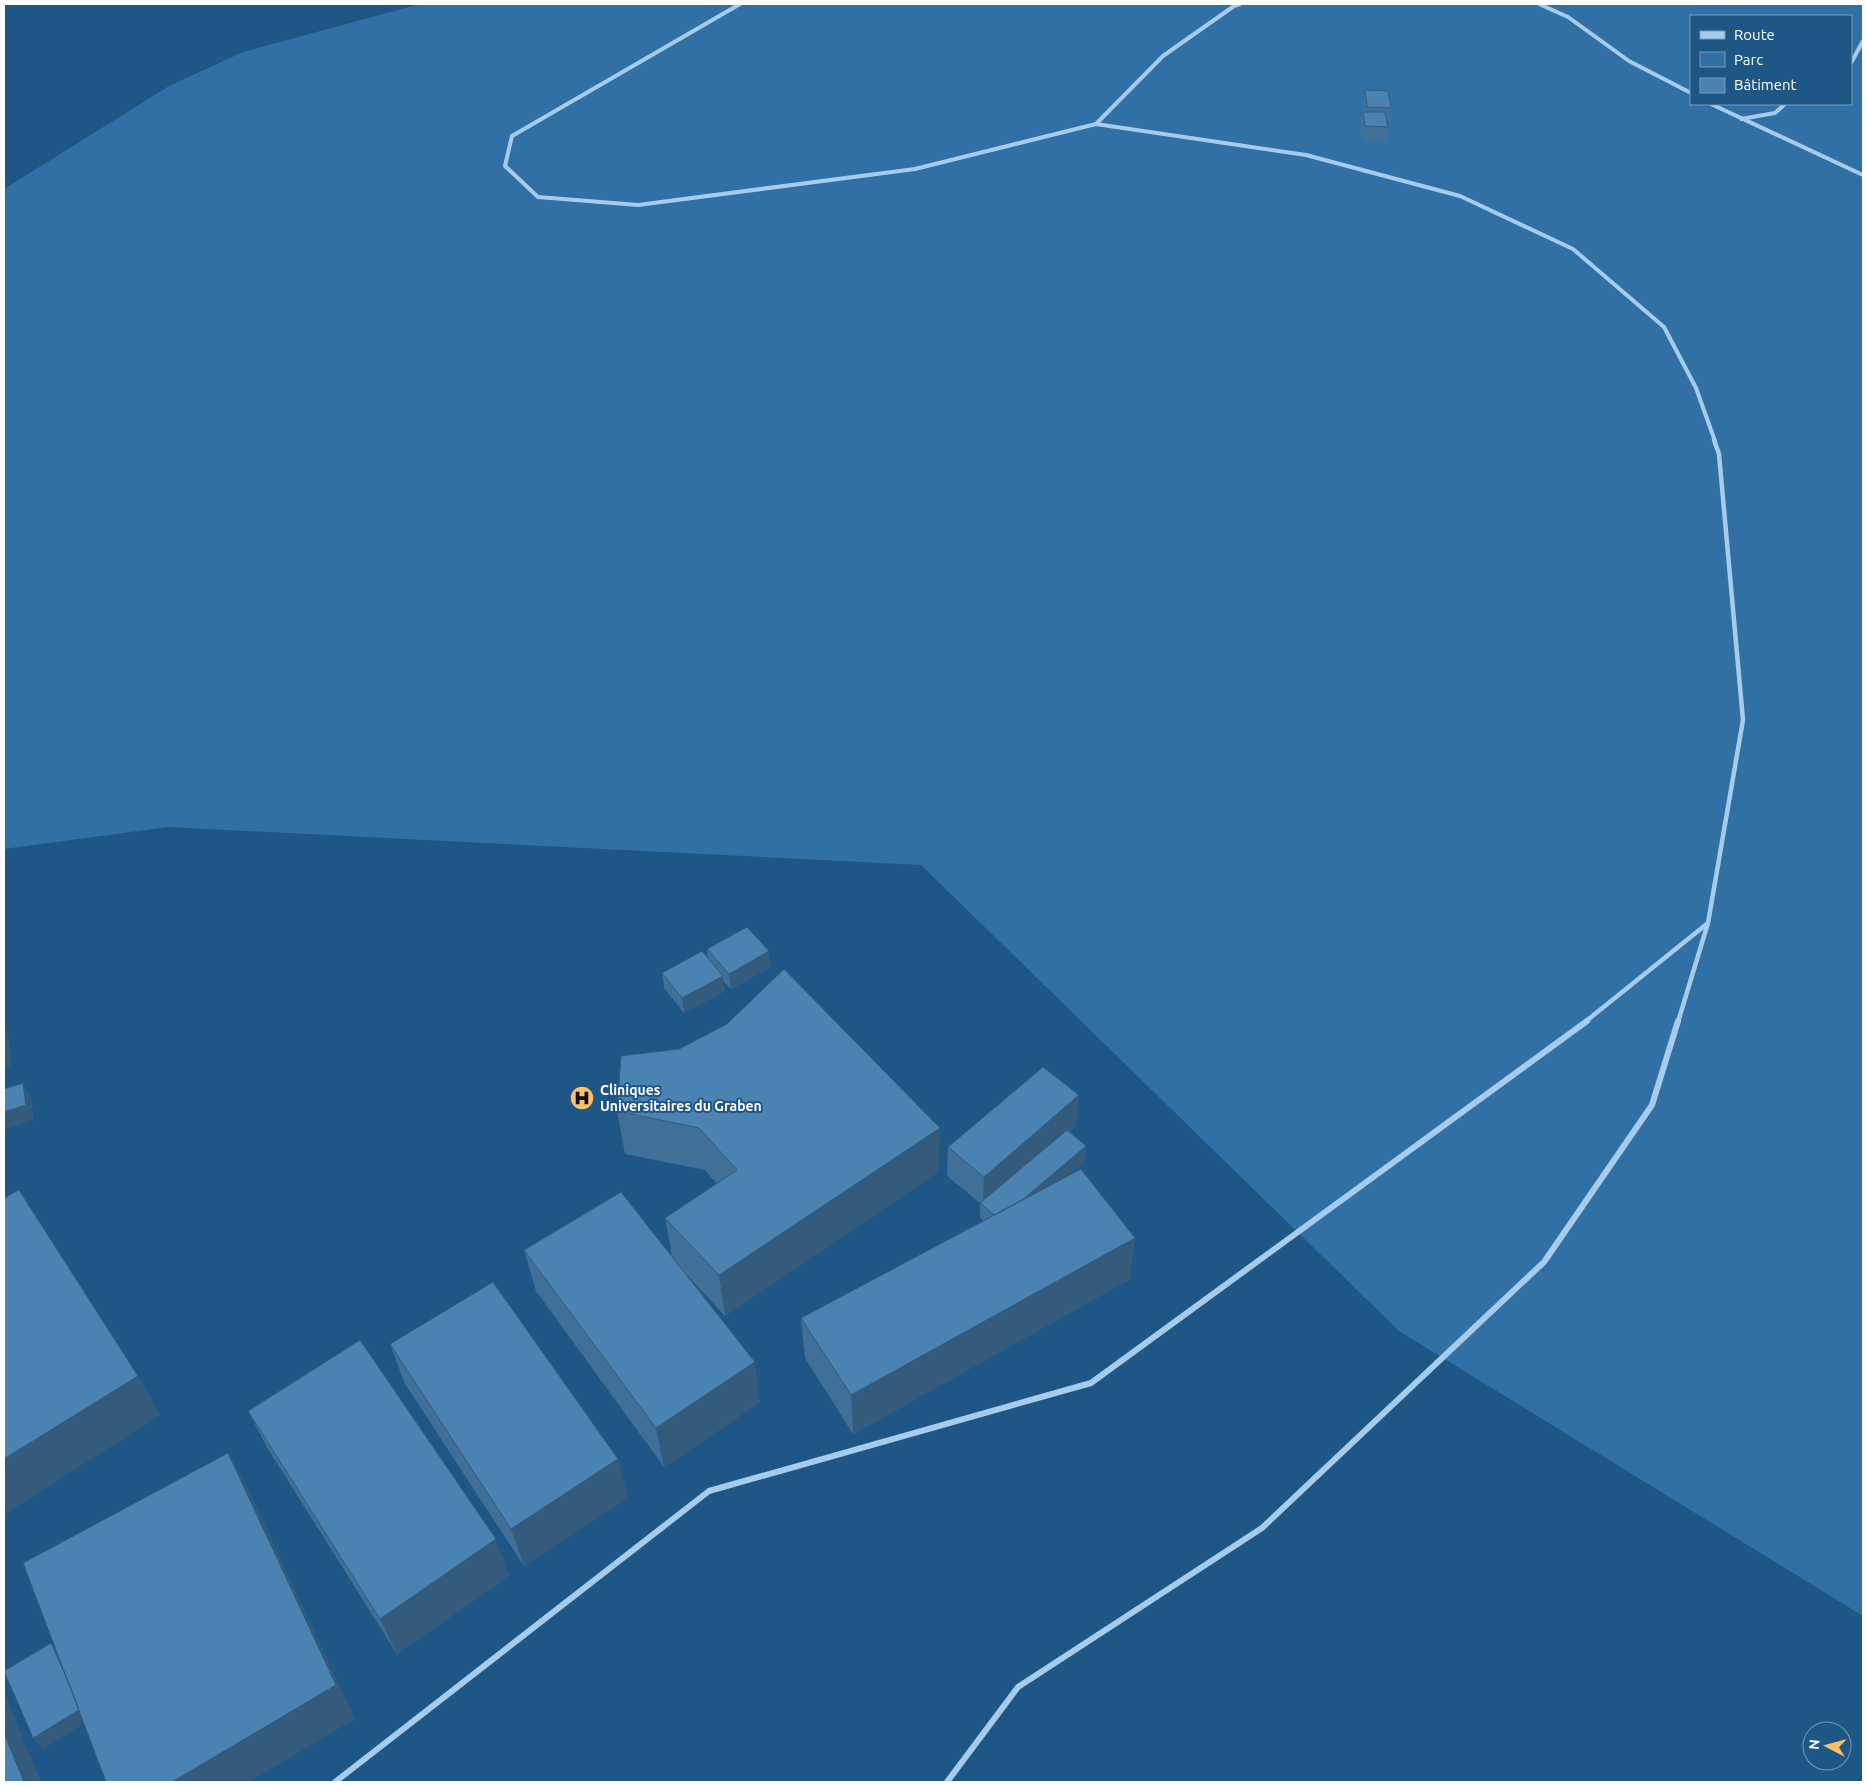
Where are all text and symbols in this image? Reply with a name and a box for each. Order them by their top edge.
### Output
legend [1690,15,1852,105]
text: Route [1734,26,1775,43]
text: Parc [1734,51,1763,68]
text: Bâtiment [1734,76,1797,93]
place label: Cliniques Universitaires du Graben [600,1082,762,1114]
hospital icon: Cliniques Universitaires du Graben [569,1085,595,1111]
north arrow [1802,1721,1852,1771]
text: N [1806,1739,1823,1751]

